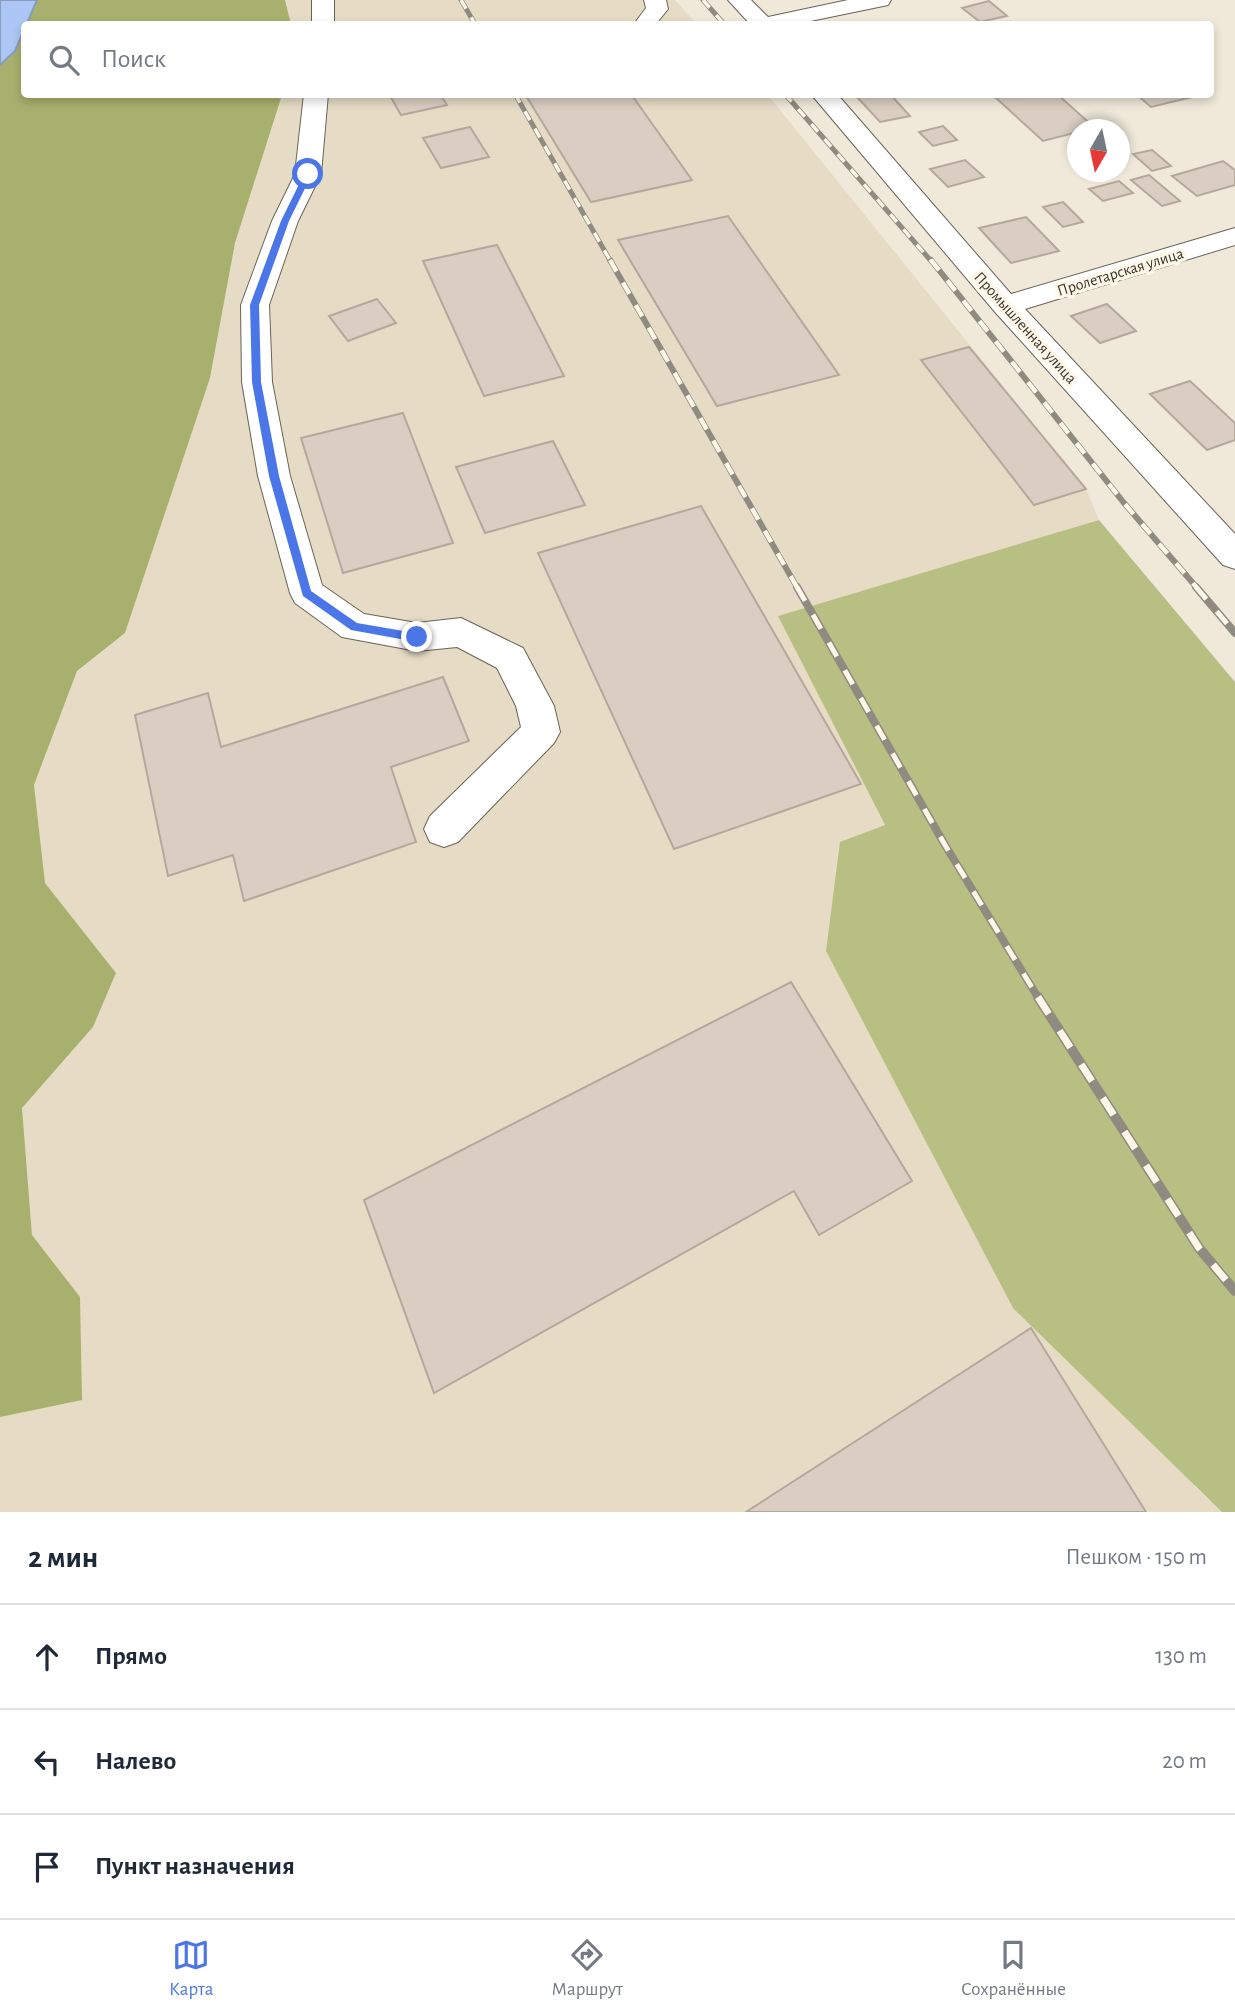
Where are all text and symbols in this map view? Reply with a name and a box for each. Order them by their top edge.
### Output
search box [21,21,1214,98]
icon: search [45,41,83,79]
text: Поиск [101,46,166,72]
north arrow [1067,119,1130,182]
route start [292,158,323,189]
street label: Пролетарская улица [1055,245,1186,300]
street label: Промышленная улица [970,269,1079,387]
route end [401,621,432,652]
text: 2 мин [28,1543,98,1573]
text: Пешком · 150 m [1066,1546,1207,1569]
icon: ahead [28,1638,66,1676]
text: Прямо [95,1643,167,1669]
text: 130 m [1155,1645,1207,1668]
icon: left [28,1743,66,1781]
text: Налево [95,1748,176,1774]
text: 20 m [1162,1750,1207,1773]
icon: arrive [28,1848,66,1886]
text: Пункт назначения [95,1853,295,1879]
tab: Карта [169,1936,214,2001]
tab: Маршрут [552,1936,623,2001]
tab: Сохранённые [961,1936,1066,2001]

